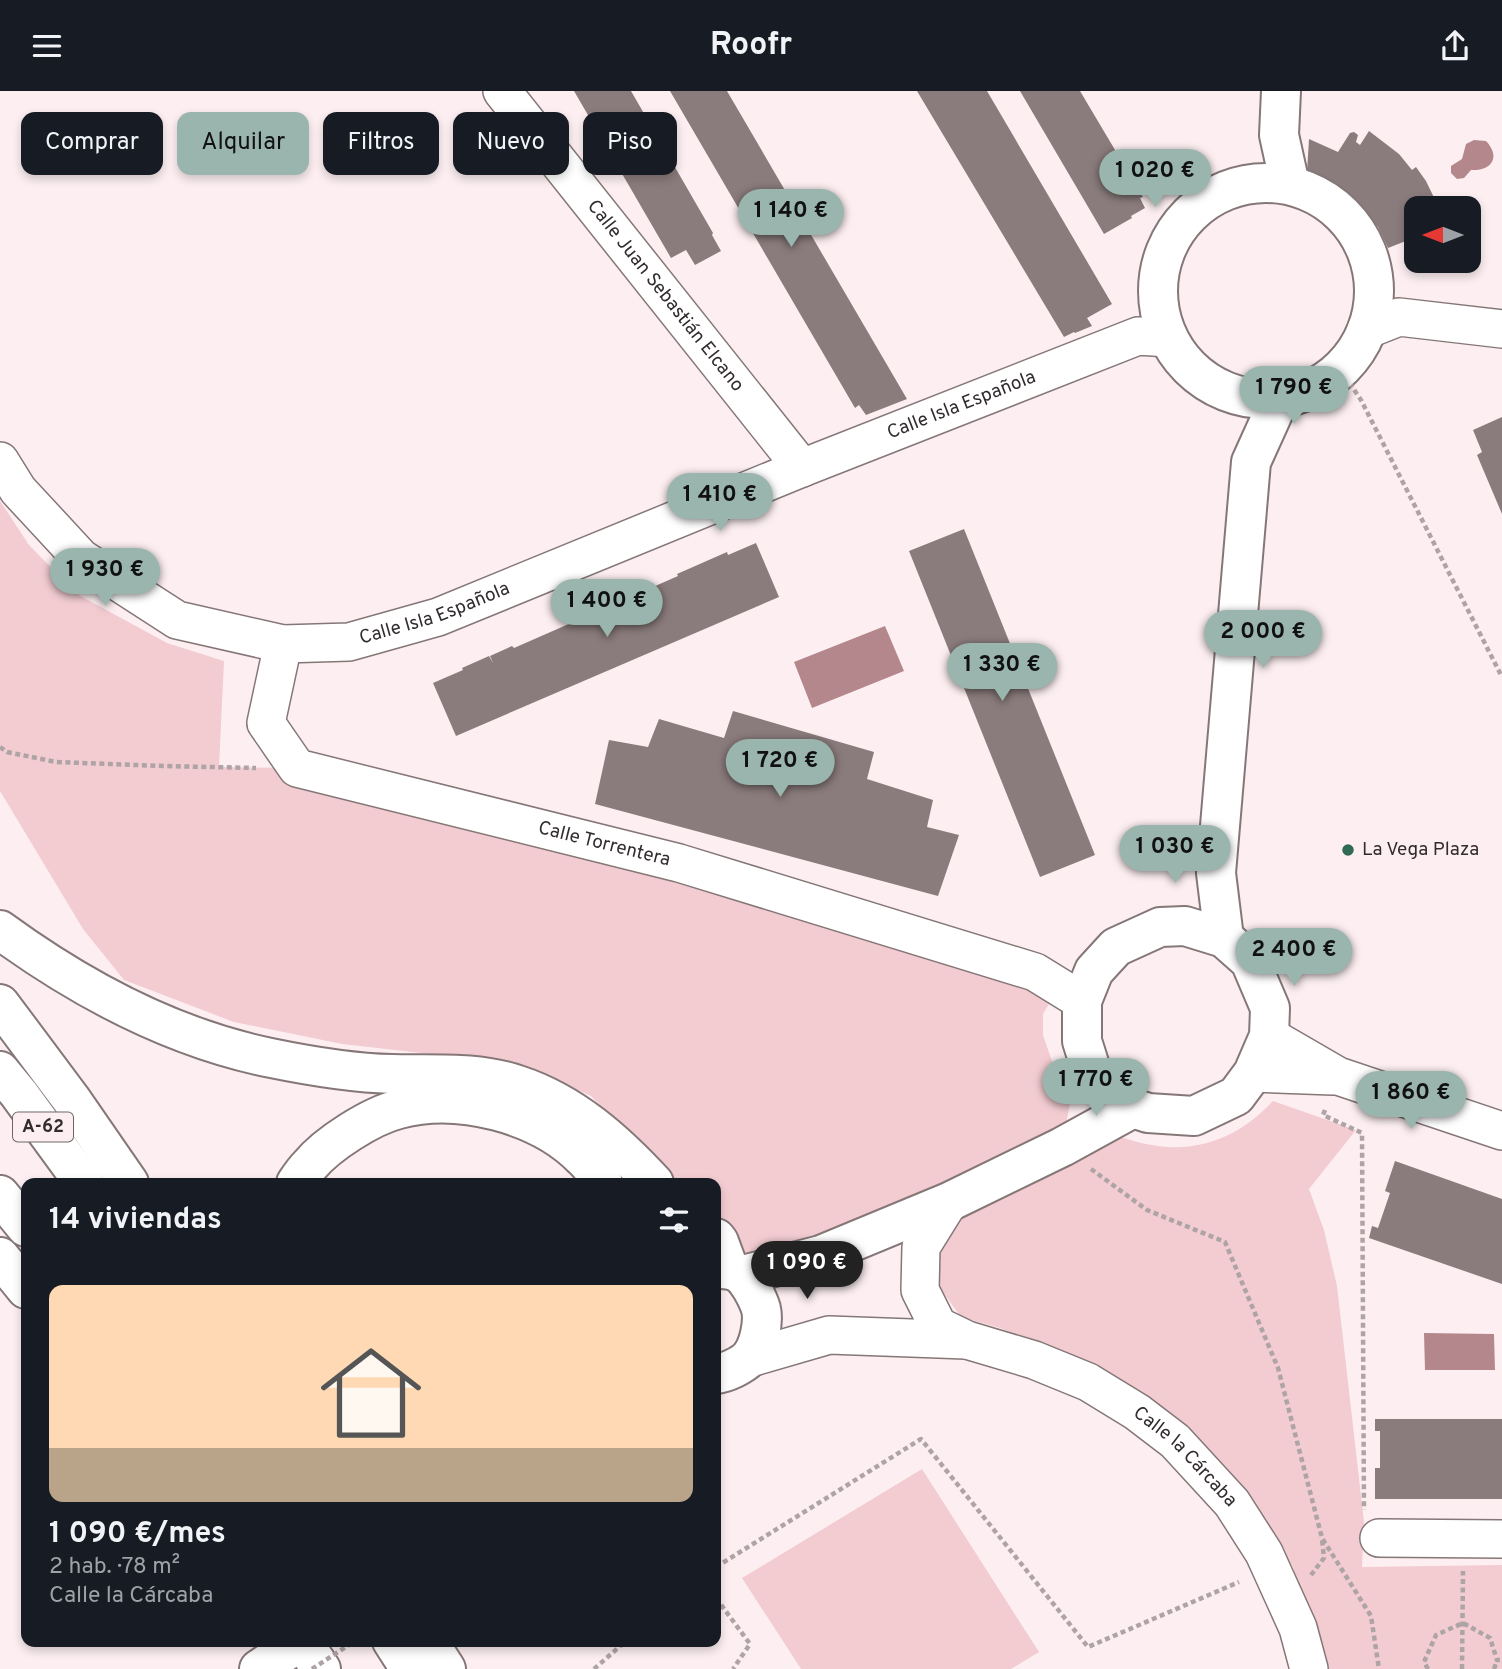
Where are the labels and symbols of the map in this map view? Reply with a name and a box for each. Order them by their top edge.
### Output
pin: 1 020 € [1090,149,1220,209]
pin: 1 140 € [726,190,856,249]
street label: Calle Juan Sebastián Elcano [581,195,749,397]
north arrow [1404,196,1480,273]
street label: Calle Isla Española [884,365,1039,445]
pin: 1 790 € [1229,367,1359,426]
pin: 1 410 € [655,473,785,533]
pin: 1 930 € [40,549,170,608]
street label: Calle Isla Española [357,577,514,651]
pin: 1 400 € [542,580,672,639]
pin: 2 000 € [1198,611,1328,670]
pin: 1 330 € [937,643,1067,703]
pin: 1 720 € [715,739,845,799]
street label: Calle Torrentera [535,816,673,872]
pin: 1 030 € [1110,825,1240,885]
place label: La Vega Plaza [1362,838,1479,862]
marker: La Vega Plaza [1340,842,1356,858]
pin: 2 400 € [1229,929,1359,988]
pin: 1 770 € [1031,1059,1161,1118]
pin: 1 860 € [1346,1072,1476,1131]
road number: A-62 [13,1112,73,1141]
pin: 1 090 € [742,1241,872,1301]
street label: Calle la Cárcaba [1128,1401,1242,1512]

